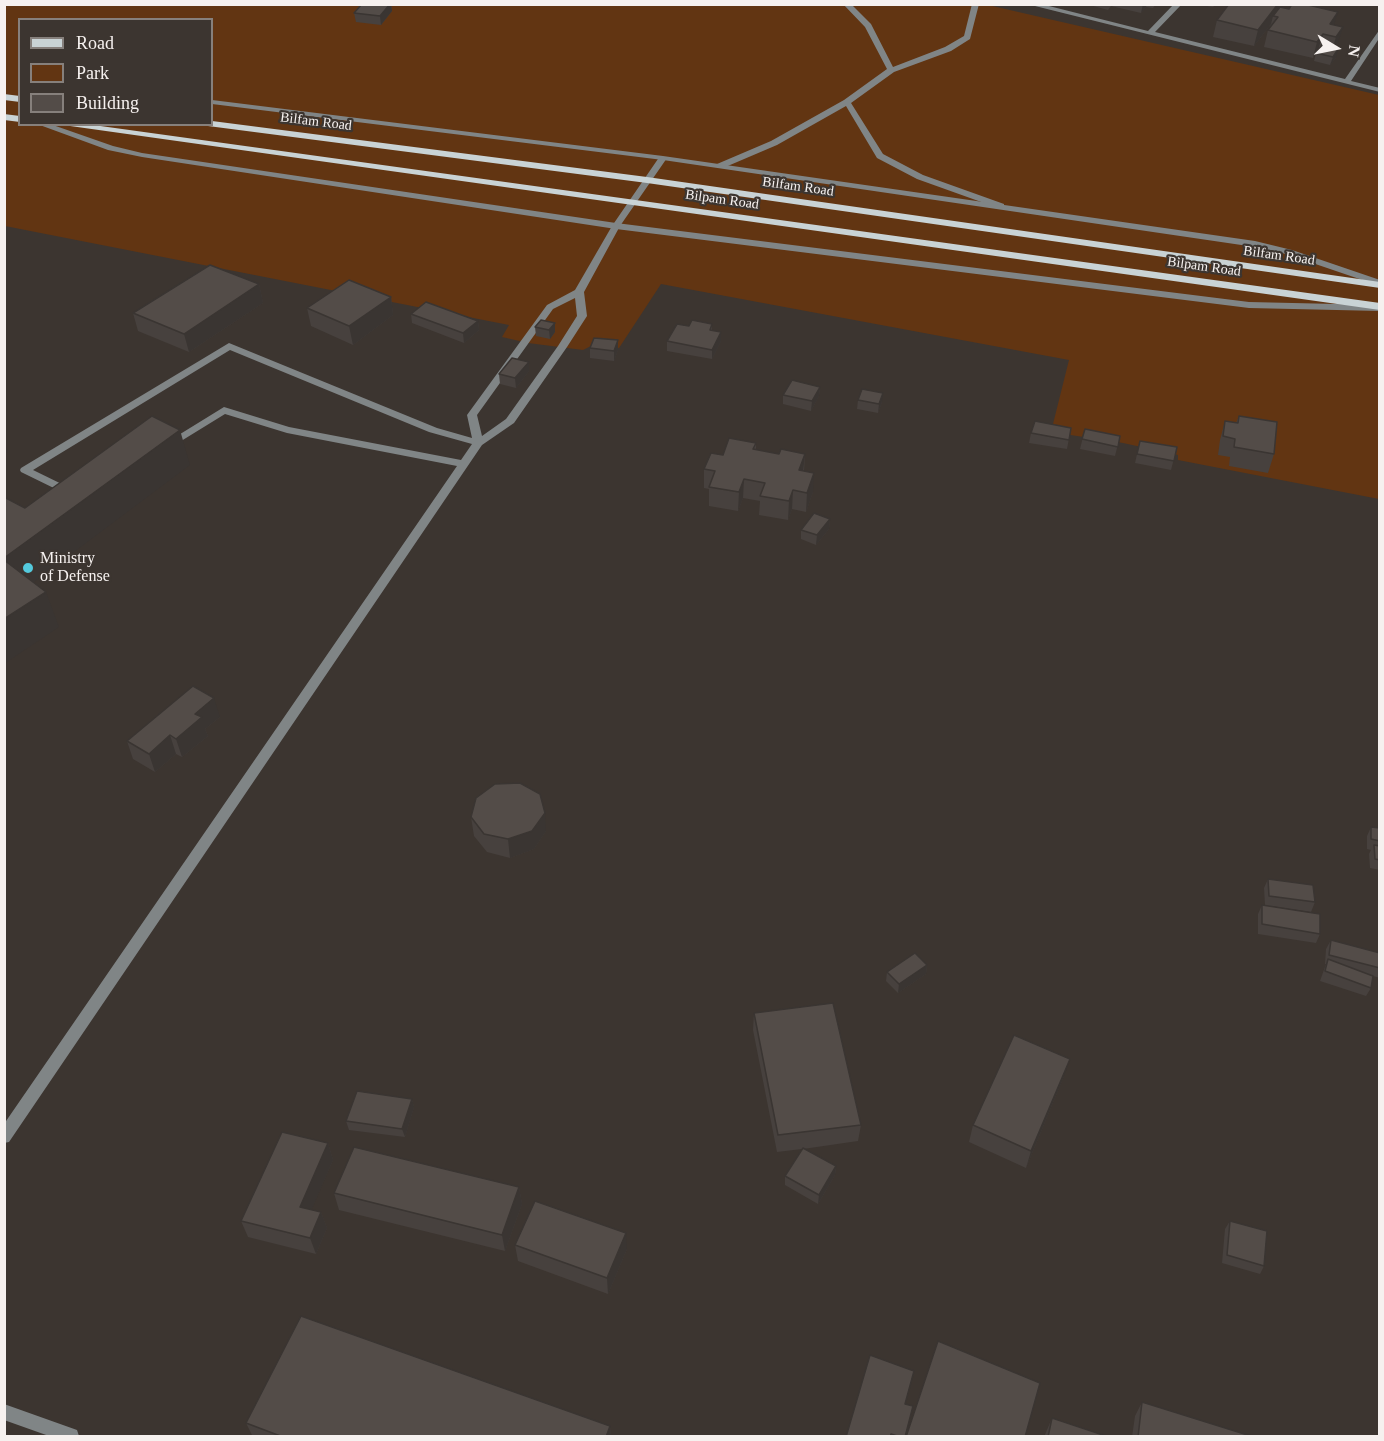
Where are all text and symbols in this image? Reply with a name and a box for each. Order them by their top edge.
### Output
legend [18,18,213,126]
north arrow [1306,18,1366,78]
text: Road [76,33,114,53]
text: N [1345,44,1364,58]
text: Park [76,63,109,83]
text: Building [76,93,139,113]
street label: Bilfam Road [279,109,353,135]
street label: Bilfam Road [761,174,835,200]
street label: Bilpam Road [684,187,760,213]
street label: Bilfam Road [1242,243,1316,269]
street label: Bilpam Road [1166,254,1242,280]
place label: Ministry of Defense [40,549,110,587]
marker: Ministry of Defense [21,561,35,575]

